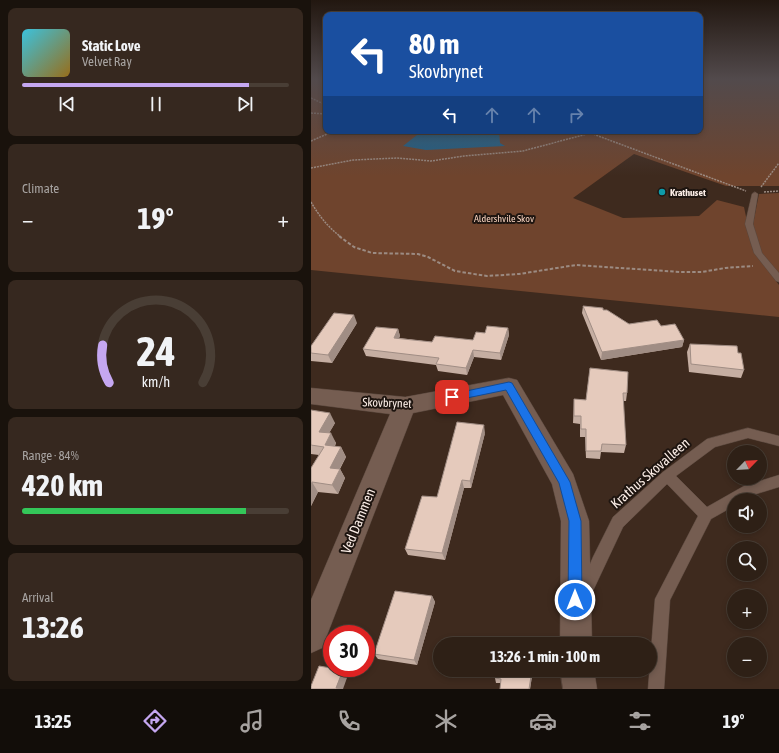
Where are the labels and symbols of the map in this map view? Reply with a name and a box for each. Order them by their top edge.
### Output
marker: Krathuset [657,187,667,197]
place label: Krathuset [670,187,706,198]
park label: Aldershvile Skov [474,213,534,224]
pin [435,380,469,414]
street label: Skovbrynet [362,395,412,411]
street label: Krathus Skovalleen [607,435,693,511]
north arrow [727,445,767,485]
street label: Ved Dammen [338,486,378,556]
position arrow [554,579,596,621]
speed limit sign: 30 [323,625,375,677]

